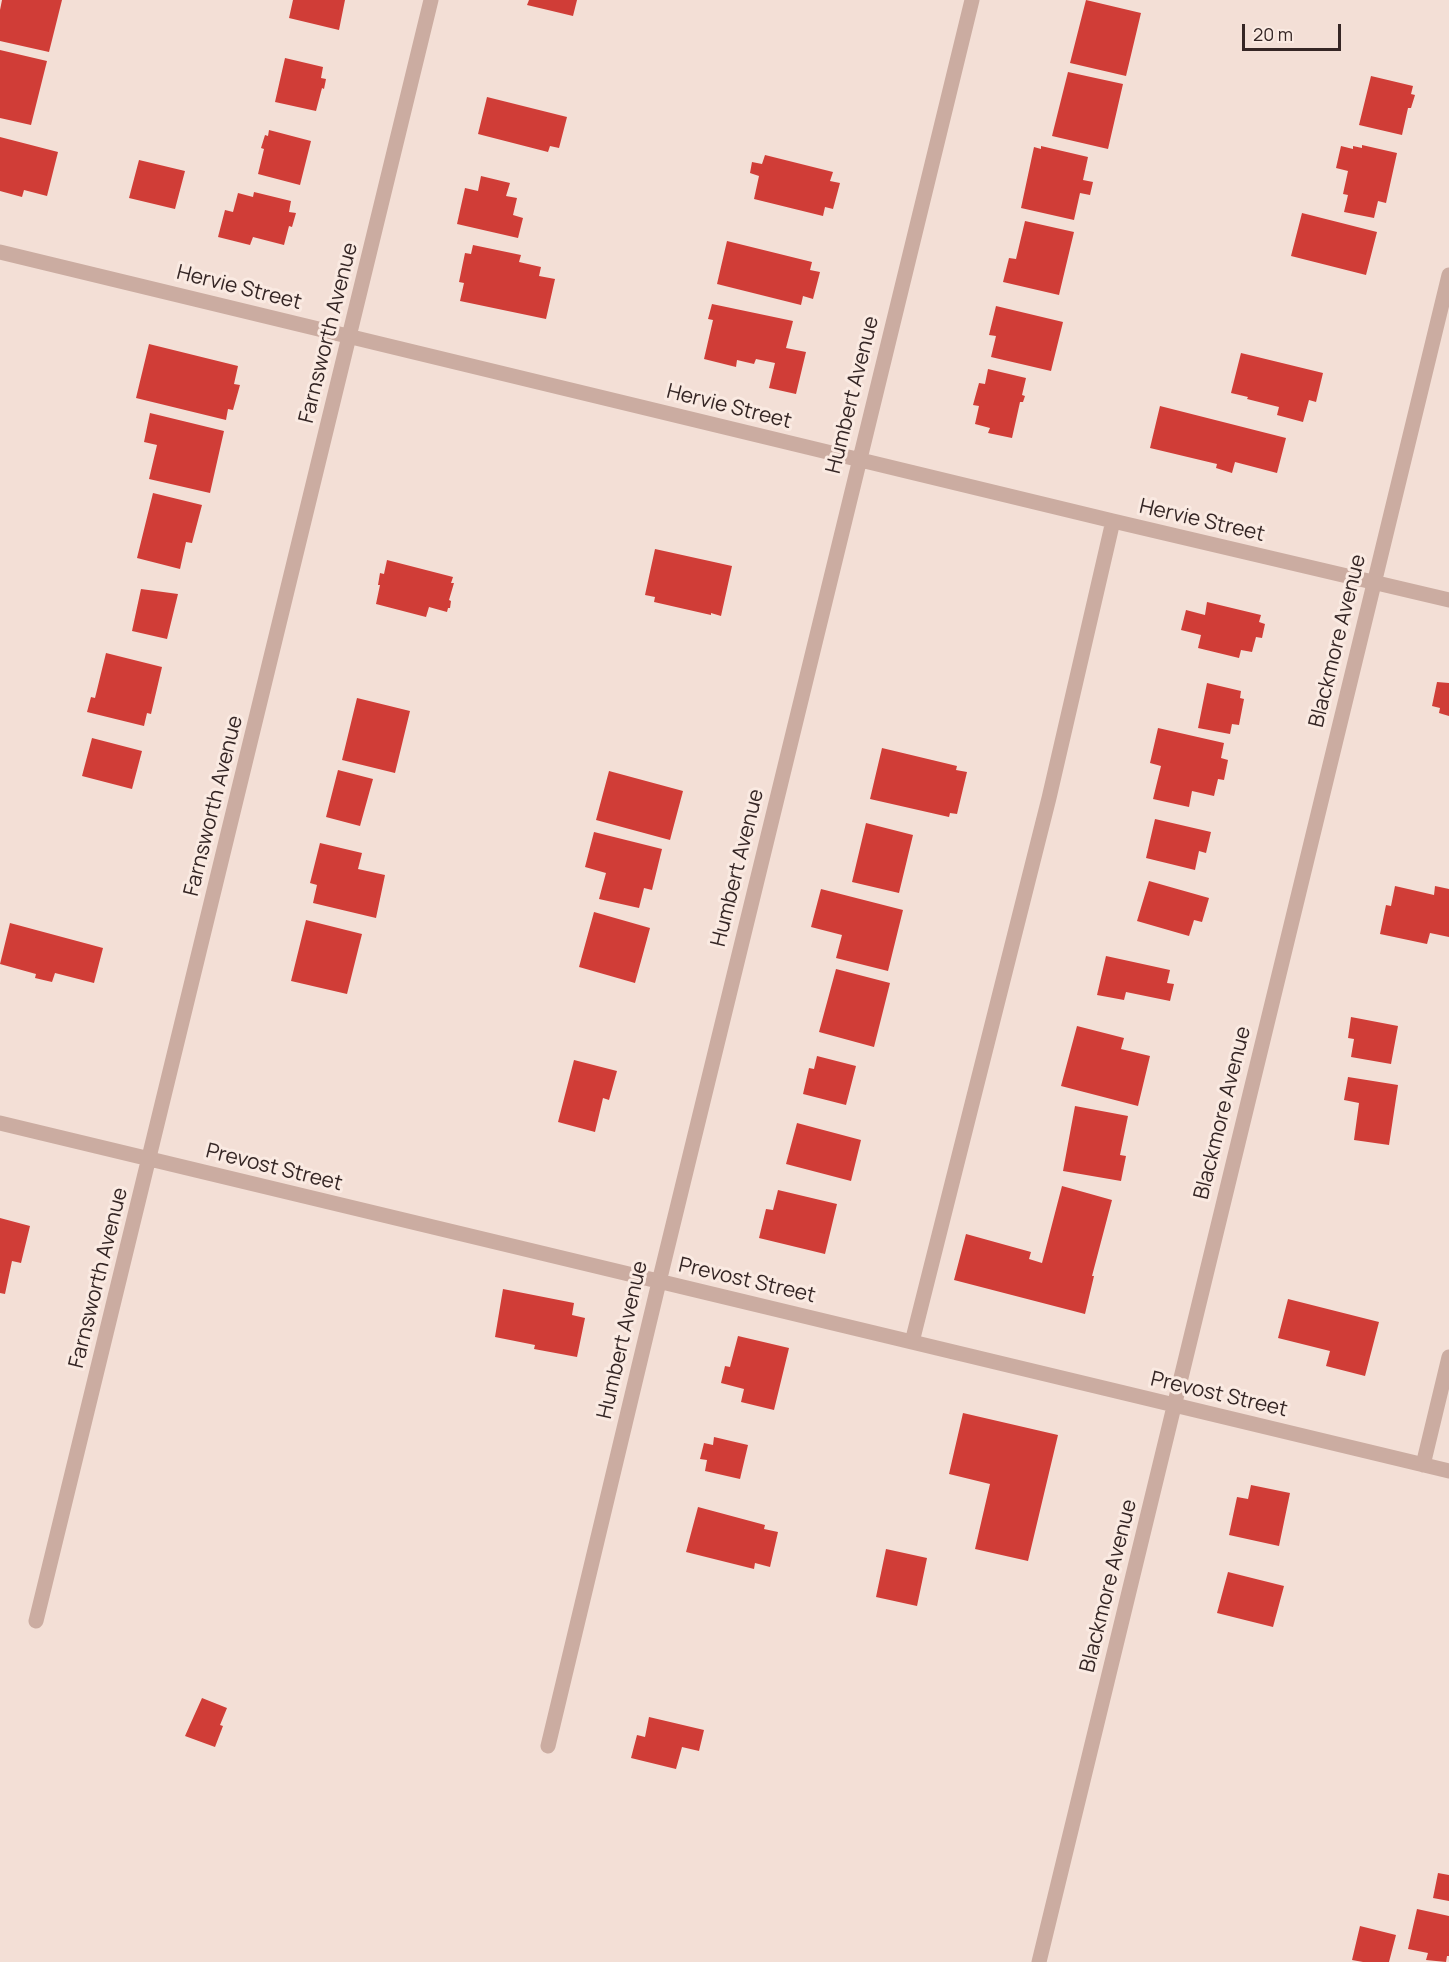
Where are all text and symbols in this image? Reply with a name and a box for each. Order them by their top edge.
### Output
scale bar [1245,12,1344,50]
text: 20 m [1253,22,1293,46]
street label: Farnsworth Avenue [294,240,364,426]
street label: Hervie Street [174,260,304,316]
street label: Humbert Avenue [821,314,885,476]
street label: Hervie Street [664,379,794,435]
street label: Hervie Street [1137,494,1267,548]
street label: Blackmore Avenue [1304,552,1372,730]
street label: Farnsworth Avenue [179,713,249,899]
street label: Humbert Avenue [706,787,770,949]
street label: Blackmore Avenue [1189,1024,1257,1202]
street label: Prevost Street [203,1139,345,1197]
street label: Farnsworth Avenue [64,1185,134,1371]
street label: Prevost Street [676,1253,818,1309]
street label: Humbert Avenue [593,1259,653,1421]
street label: Prevost Street [1148,1367,1290,1423]
street label: Blackmore Avenue [1075,1497,1143,1675]

